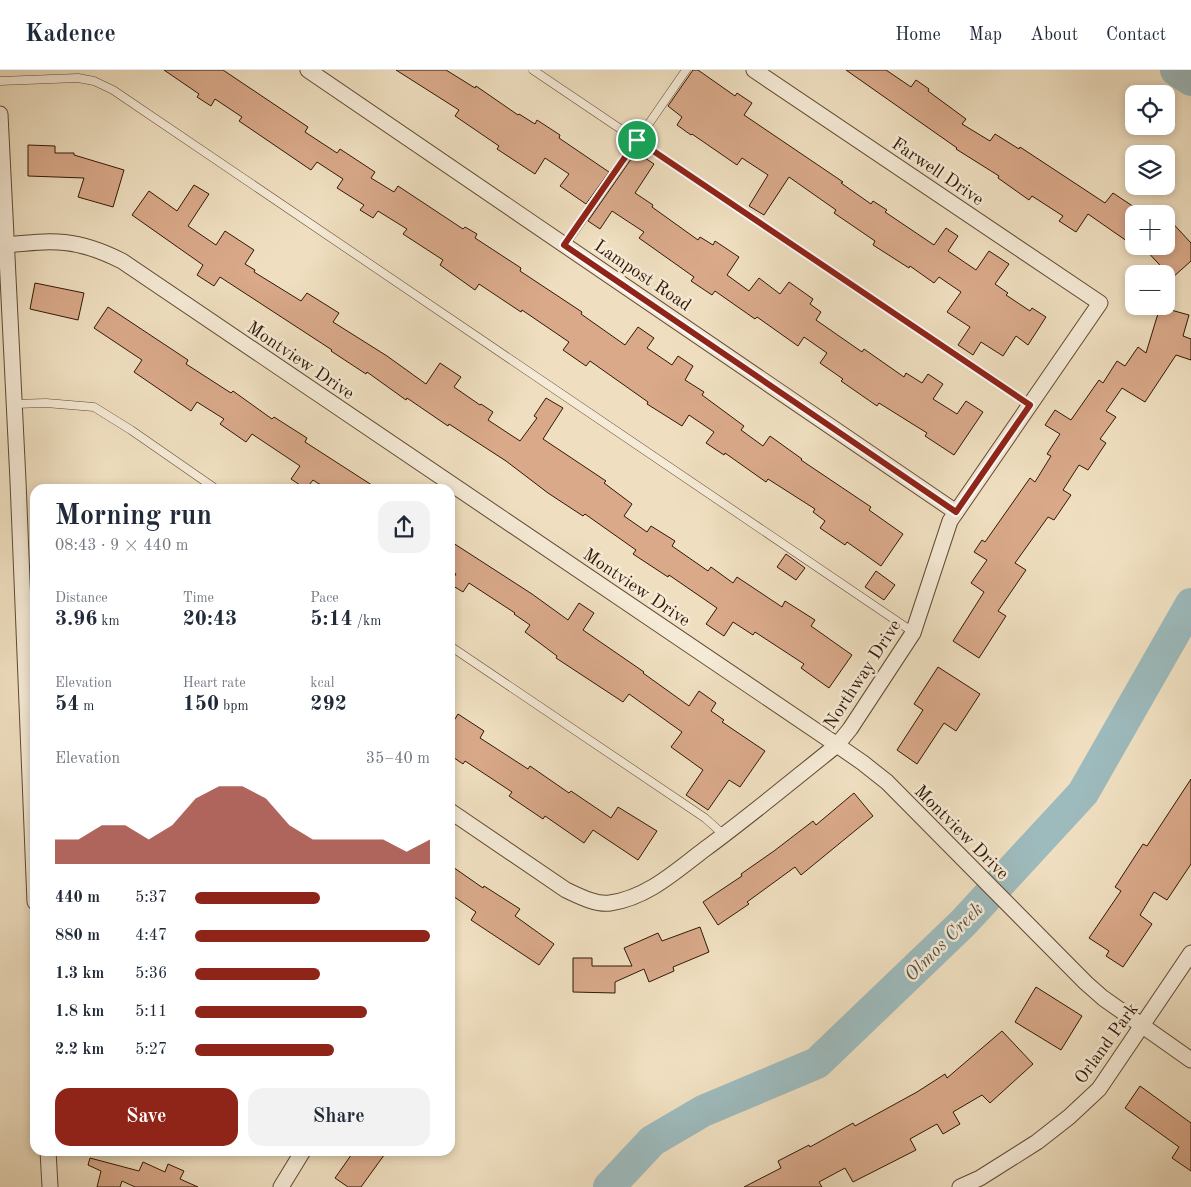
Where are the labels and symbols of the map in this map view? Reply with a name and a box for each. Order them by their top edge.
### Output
pin [616,119,658,161]
street label: Farwell Drive [888,135,987,209]
street label: Lampost Road [591,237,694,315]
street label: Montview Drive [244,318,357,403]
street label: Montview Drive [580,545,693,630]
street label: Northway Drive [821,617,905,732]
street label: Montview Drive [911,782,1012,883]
water label: Olmos Creek [902,900,988,986]
street label: Orland Park [1072,1000,1142,1087]

